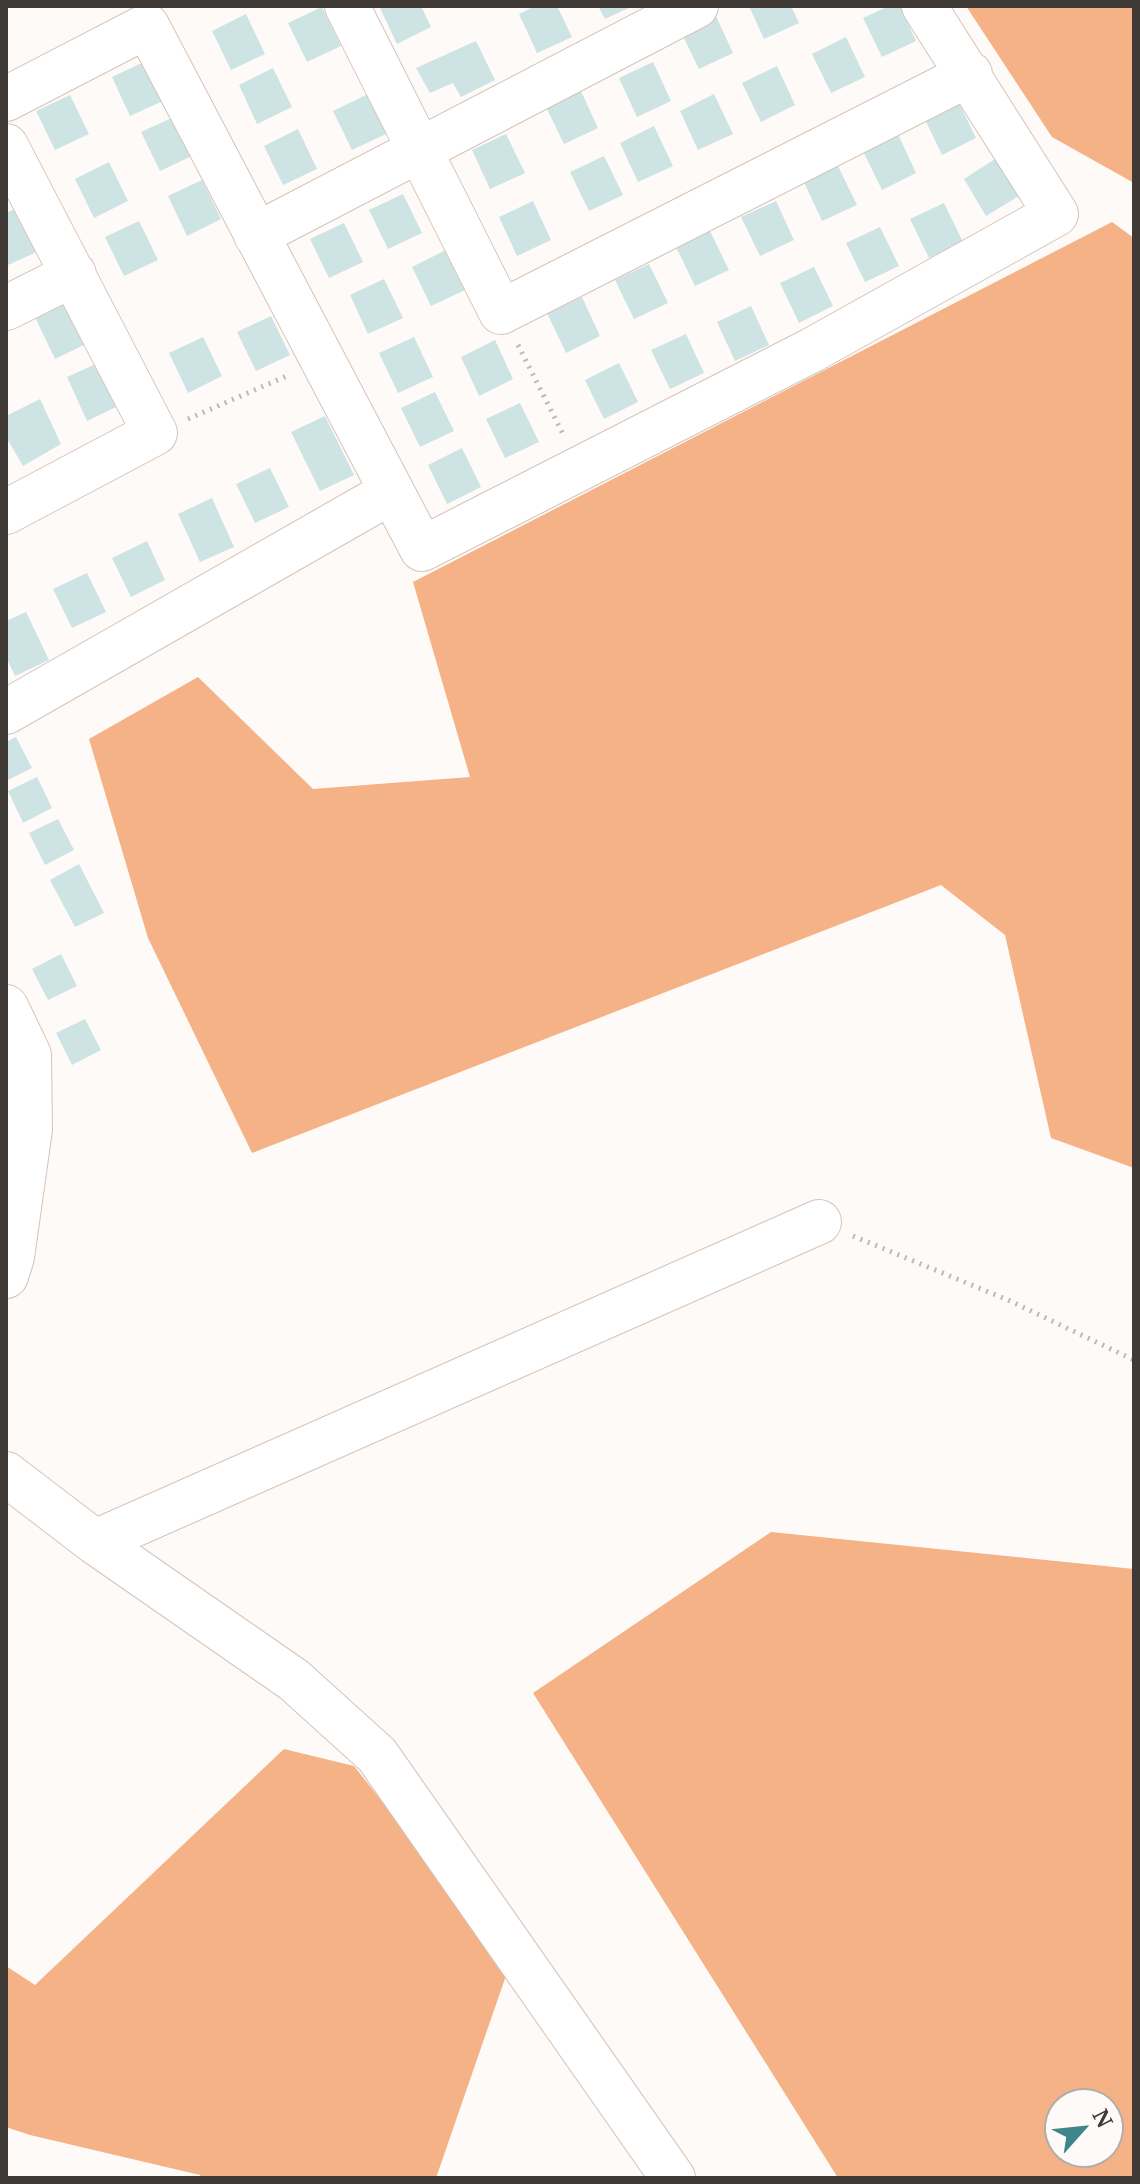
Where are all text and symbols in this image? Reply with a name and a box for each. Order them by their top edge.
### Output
north arrow [1044,2088,1124,2168]
text: N [1086,2103,1121,2133]

